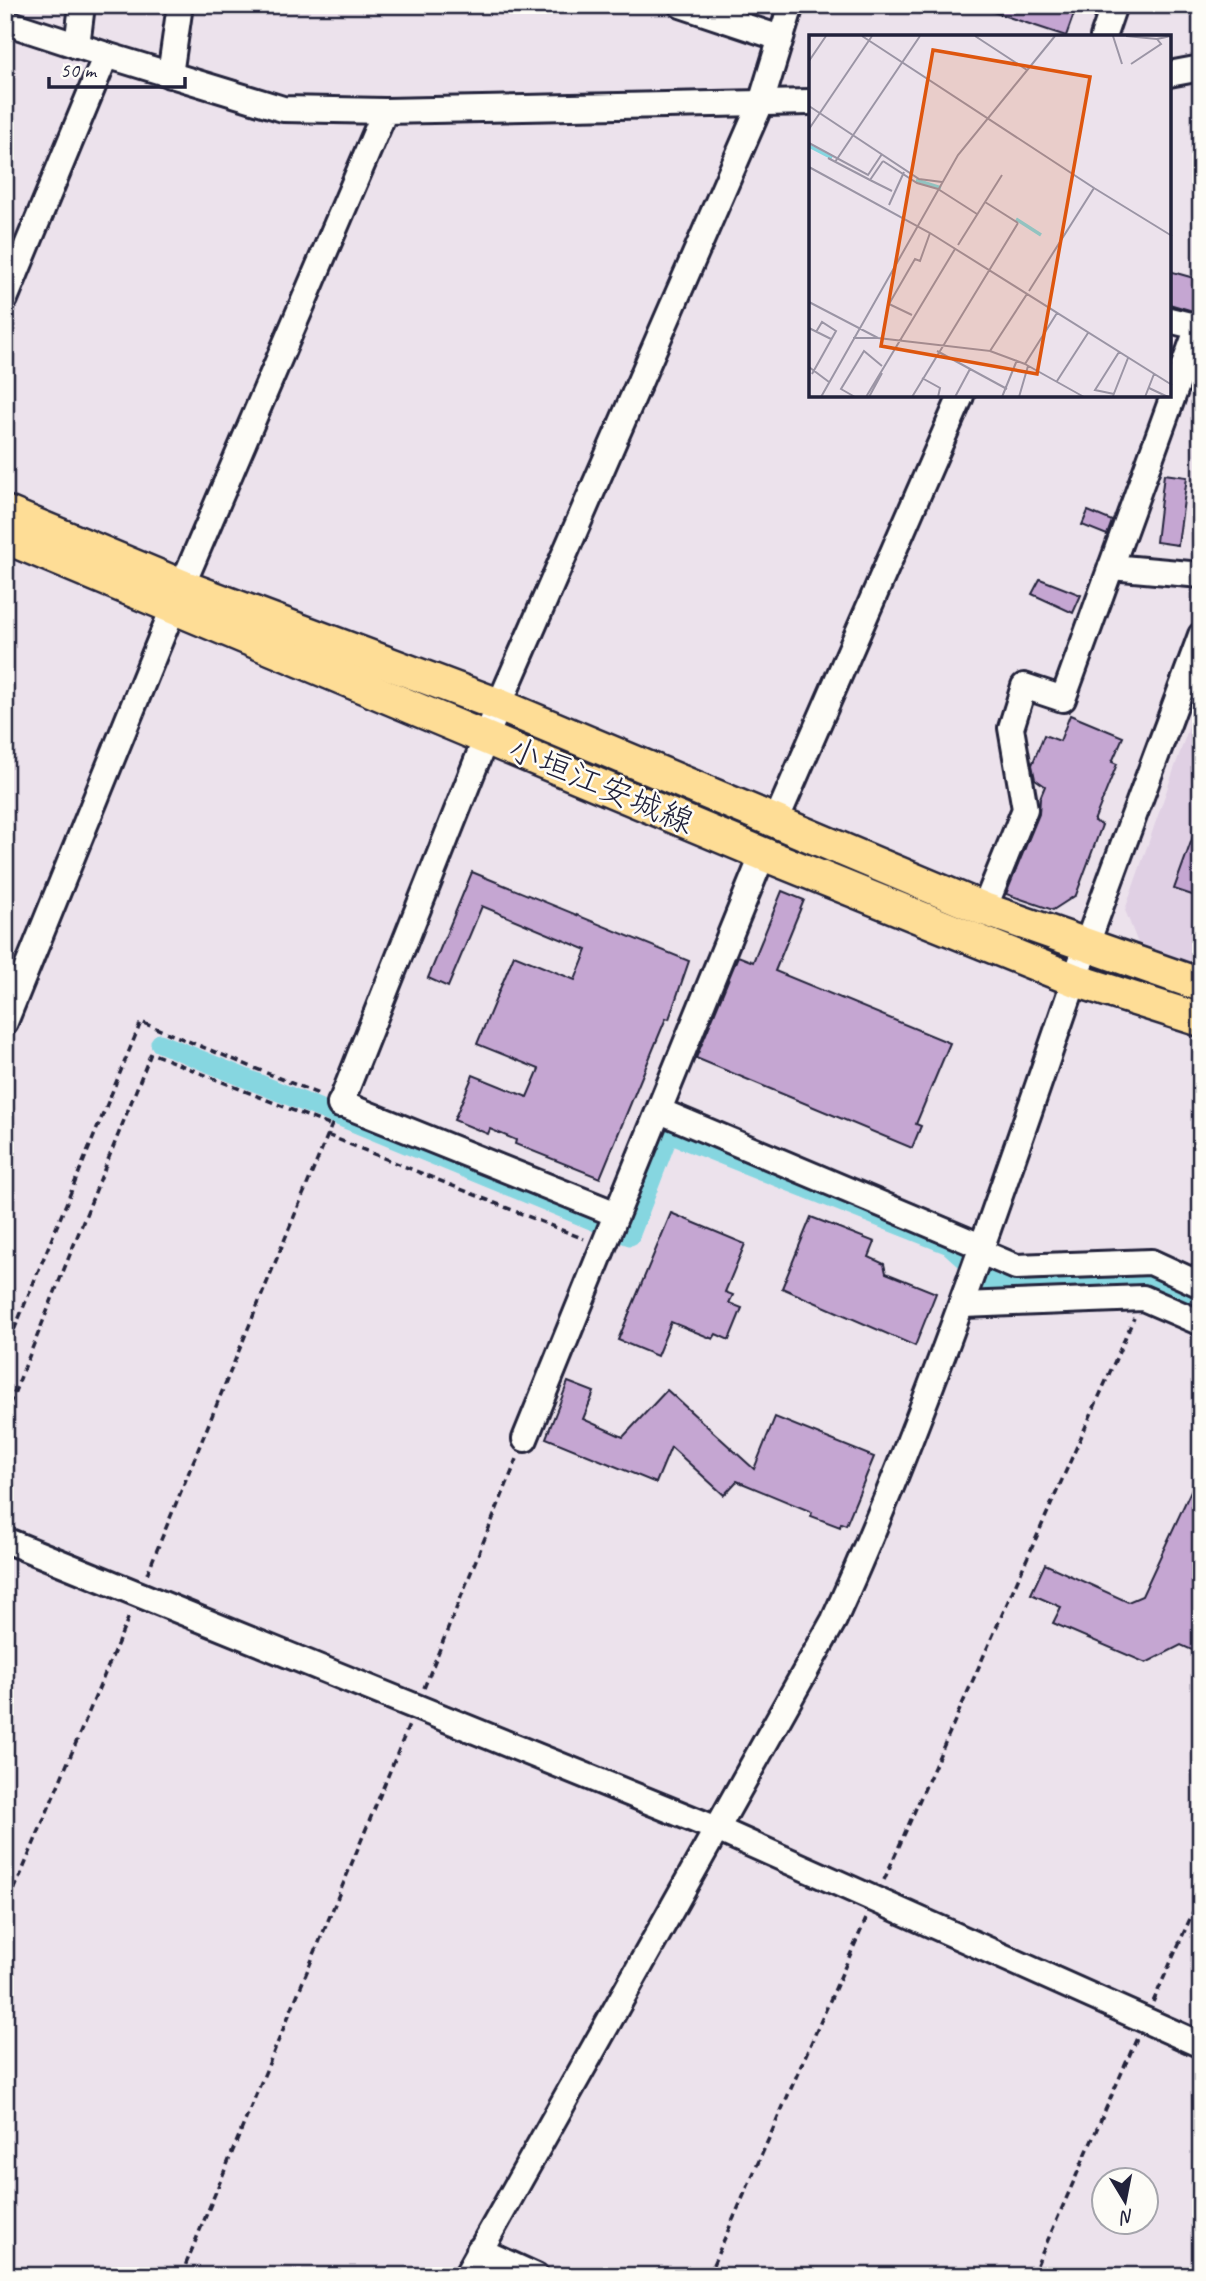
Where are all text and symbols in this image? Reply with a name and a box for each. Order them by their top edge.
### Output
inset map [809,35,1171,397]
scale bar [49,46,186,90]
text: 50 m [60,57,98,83]
street label: 小垣江安城線 [502,727,700,843]
north arrow [1090,2166,1160,2236]
text: N [1117,2204,1136,2230]

